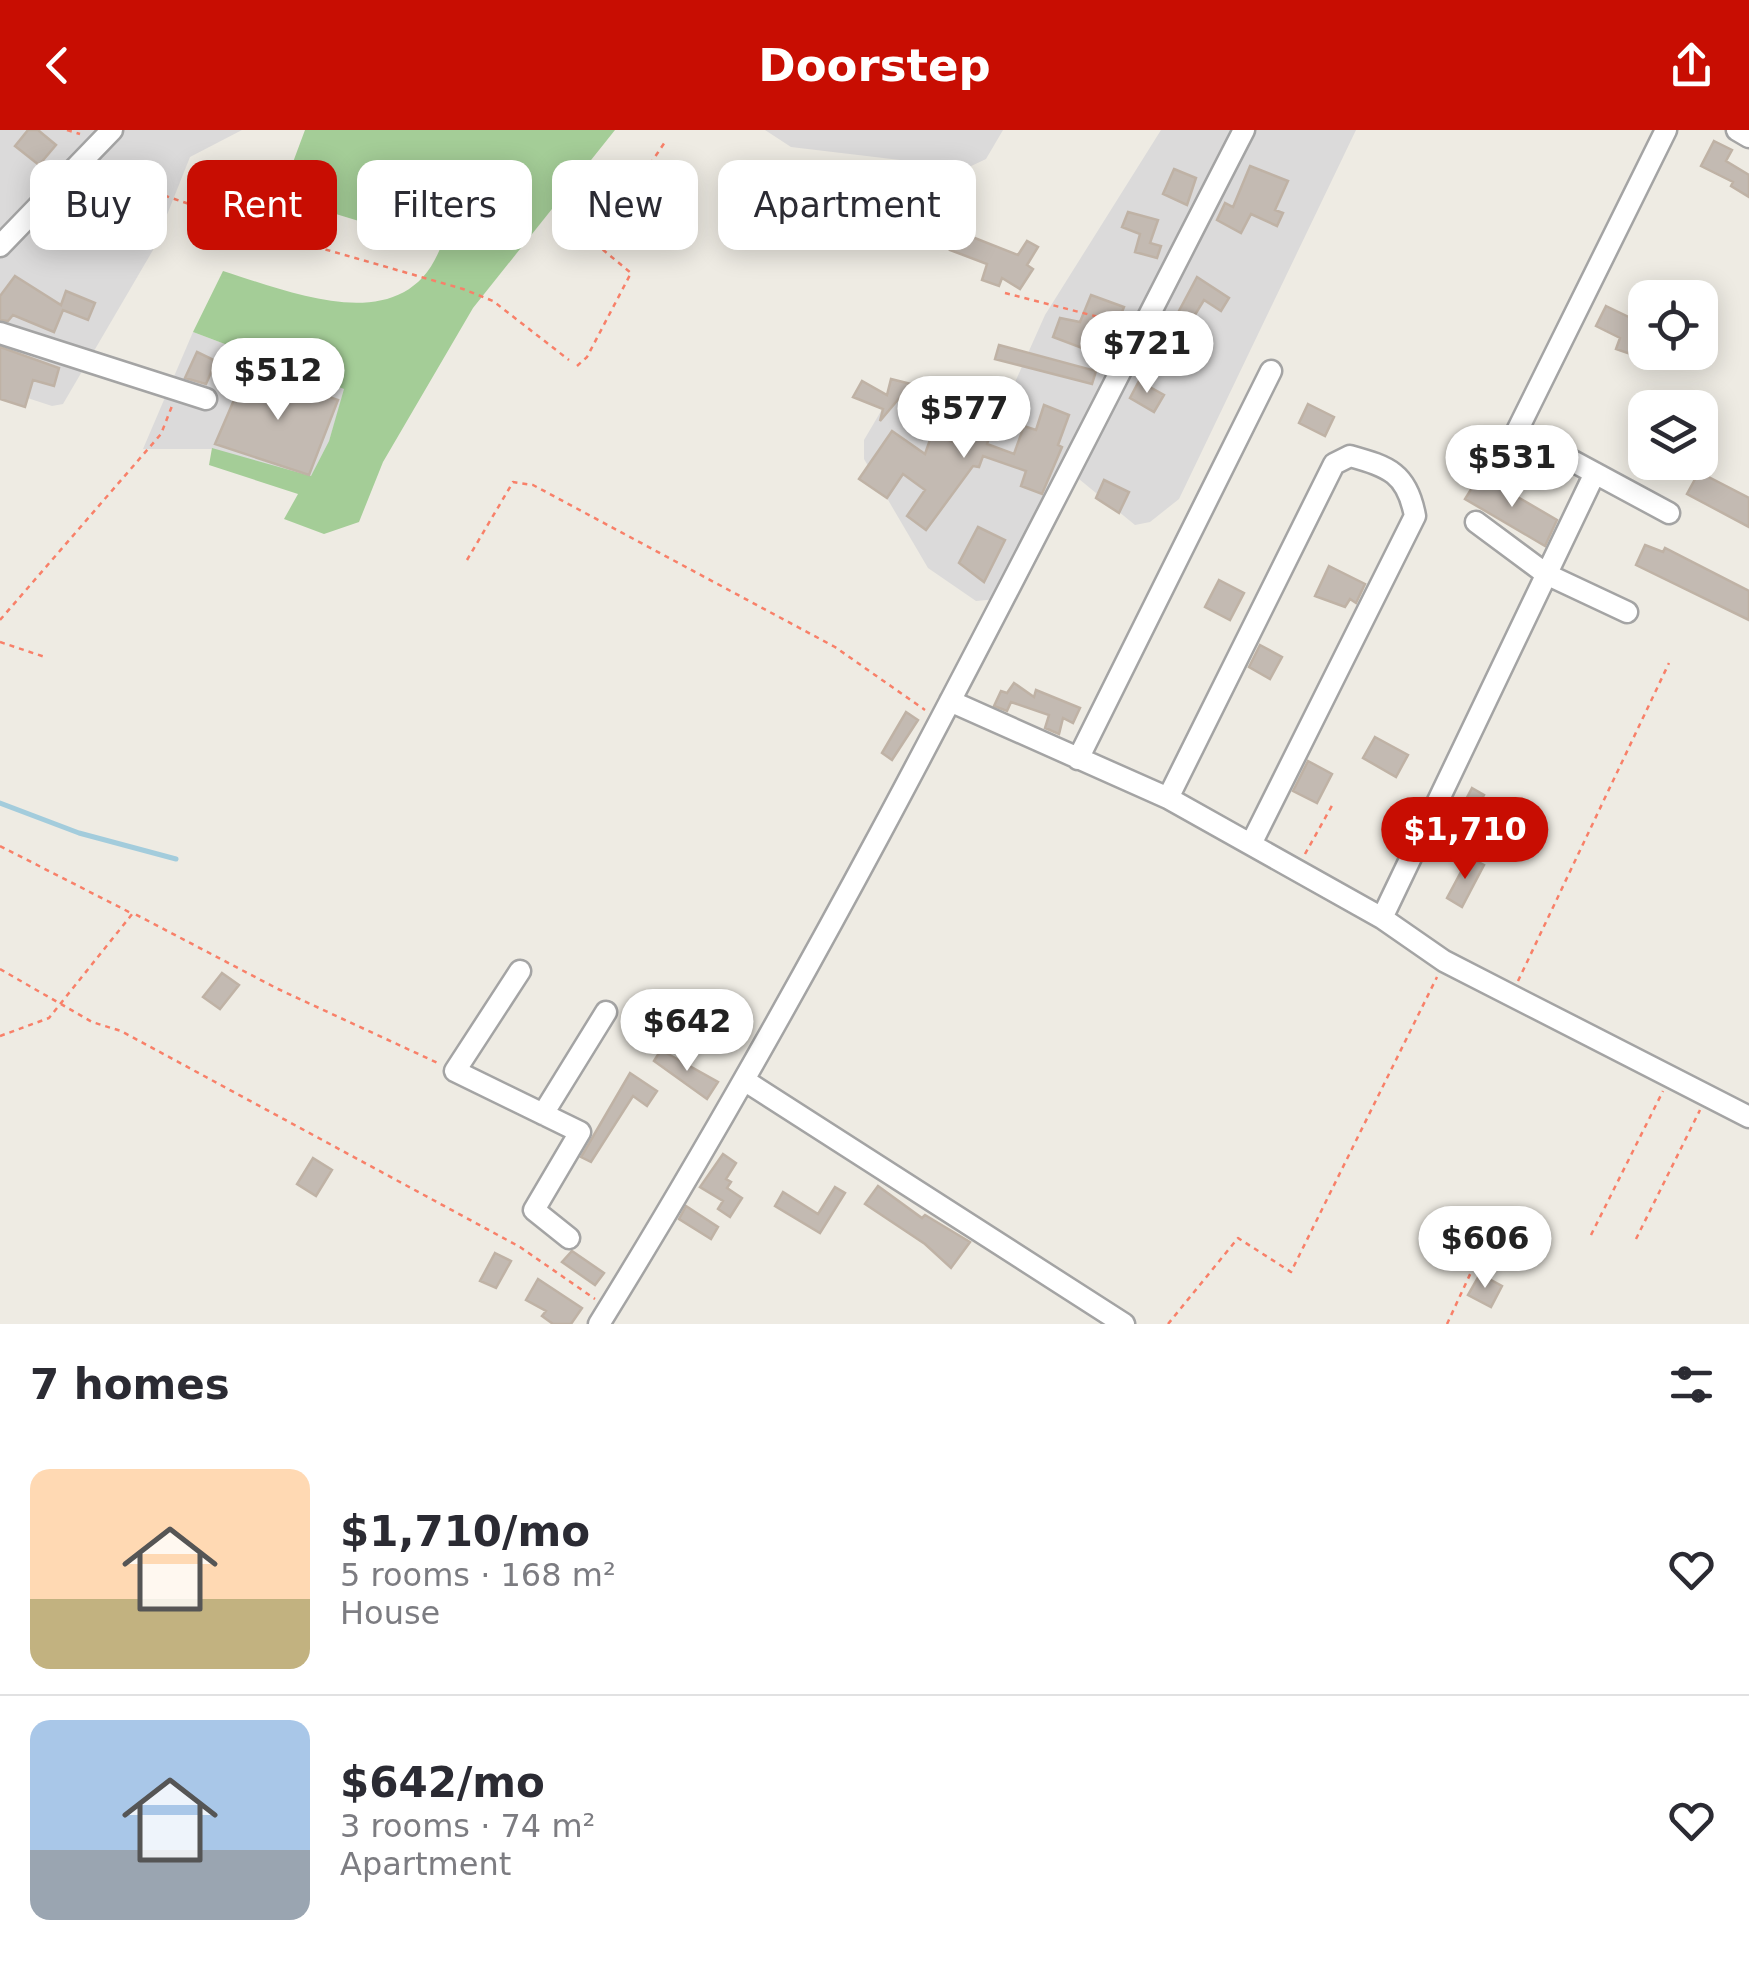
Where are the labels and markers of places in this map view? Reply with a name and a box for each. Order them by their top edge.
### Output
pin: $721 [1088,311,1206,396]
pin: $512 [219,338,337,423]
pin: $577 [905,376,1023,461]
pin: $531 [1453,425,1571,510]
pin: $1,710 [1384,797,1546,882]
pin: $642 [628,989,746,1074]
pin: $606 [1426,1206,1544,1291]

